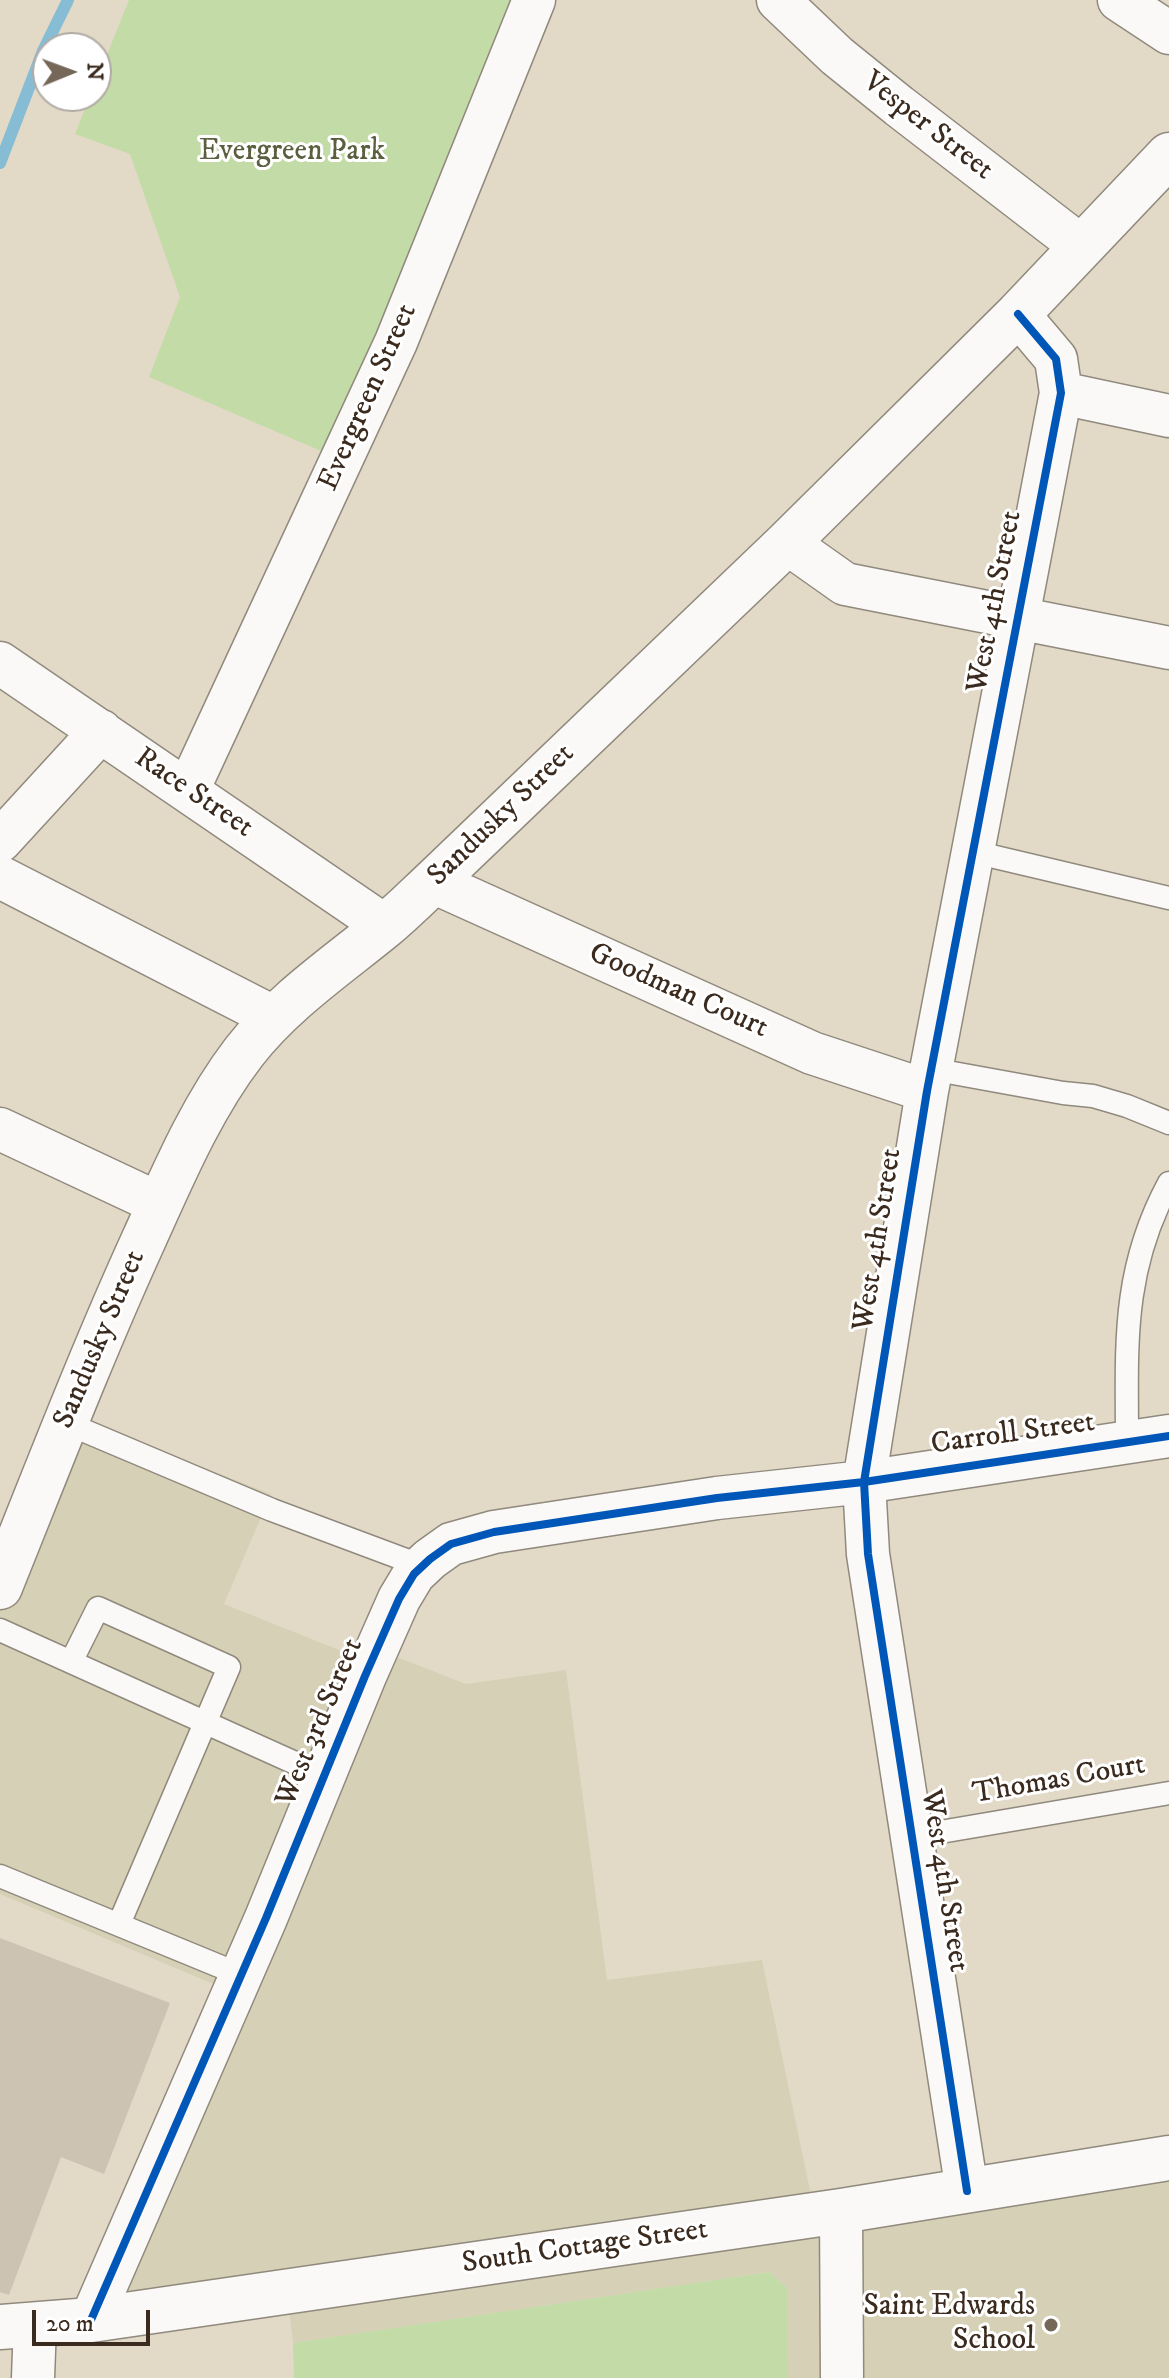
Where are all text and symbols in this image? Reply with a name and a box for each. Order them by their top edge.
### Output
north arrow [32,32,112,112]
text: N [81,62,108,81]
street label: Vesper Street [855,65,999,189]
park label: Evergreen Park [199,135,385,171]
street label: Evergreen Street [312,299,426,497]
street label: West 4th Street [961,508,1031,696]
street label: Sandusky Street [421,737,583,895]
street label: Race Street [127,741,259,847]
street label: Goodman Court [583,936,773,1048]
street label: West 4th Street [847,1146,911,1334]
street label: Sandusky Street [47,1246,155,1434]
street label: Carroll Street [929,1406,1097,1464]
street label: West 3rd Street [269,1634,373,1812]
street label: Thomas Court [970,1748,1148,1814]
street label: West 4th Street [911,1787,975,1975]
street label: South Cottage Street [460,2213,710,2283]
place label: Saint Edwards School [863,2290,1035,2360]
scale bar [36,2294,154,2344]
text: 20 m [46,2309,94,2339]
marker: Saint Edwards School [1042,2316,1060,2334]

